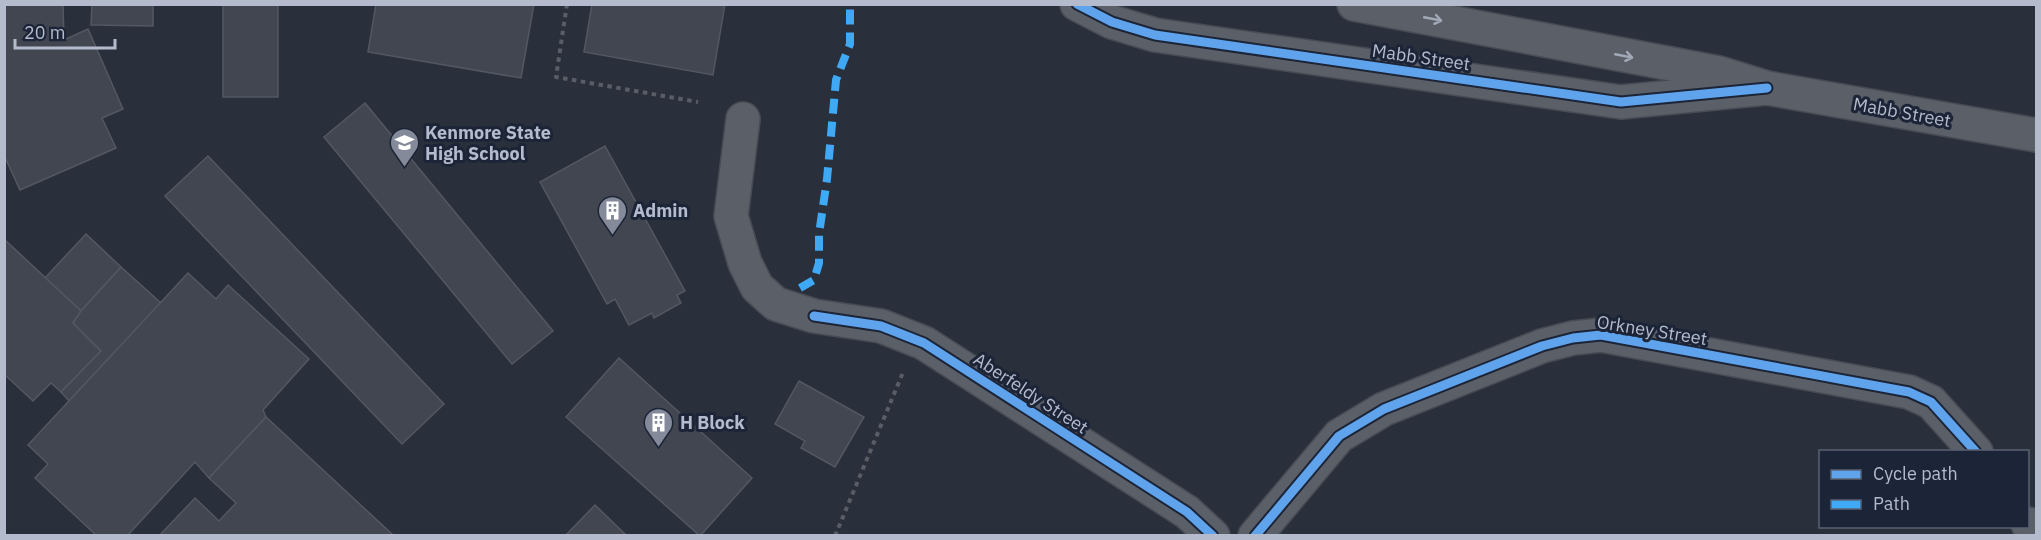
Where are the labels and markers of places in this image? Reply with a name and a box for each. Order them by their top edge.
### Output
place label: Kenmore State High School [425,121,551,165]
school or university icon: Kenmore State High School [388,126,420,168]
building icon: Admin [596,194,628,236]
place label: Admin [633,199,688,222]
building icon: H Block [643,406,675,448]
place label: H Block [680,411,745,434]

